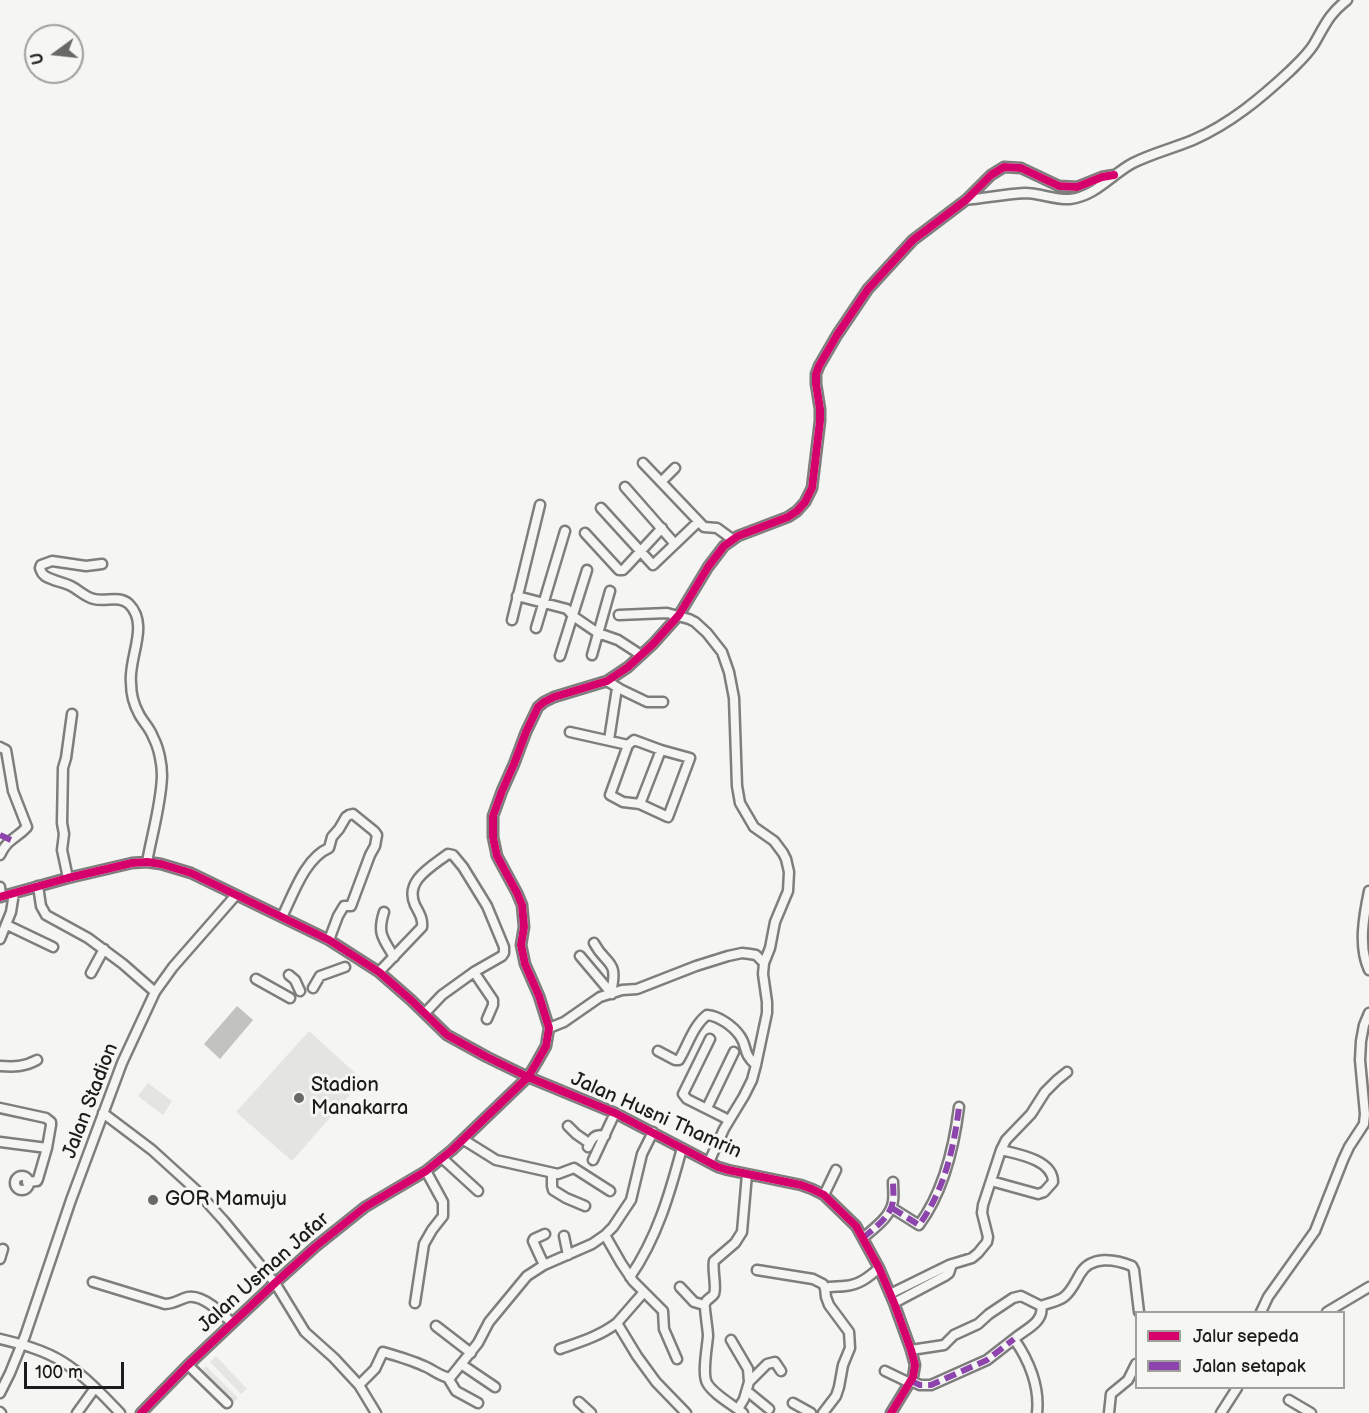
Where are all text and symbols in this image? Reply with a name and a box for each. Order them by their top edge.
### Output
north arrow [24,24,84,84]
text: U [27,50,49,66]
street label: Jalan Stadion [58,1040,124,1162]
street label: Jalan Husni Thamrin [567,1068,745,1164]
place label: Stadion Manakarra [311,1074,408,1121]
marker: Stadion Manakarra [292,1091,306,1105]
place label: GOR Mamuju [165,1188,287,1212]
marker: GOR Mamuju [146,1193,160,1207]
street label: Jalan Usman Jafar [194,1208,334,1338]
legend [1135,1311,1345,1389]
text: Jalur sepeda [1193,1326,1299,1347]
scale bar [27,1350,128,1388]
text: Jalan setapak [1193,1356,1306,1377]
text: 100 m [35,1362,83,1383]

